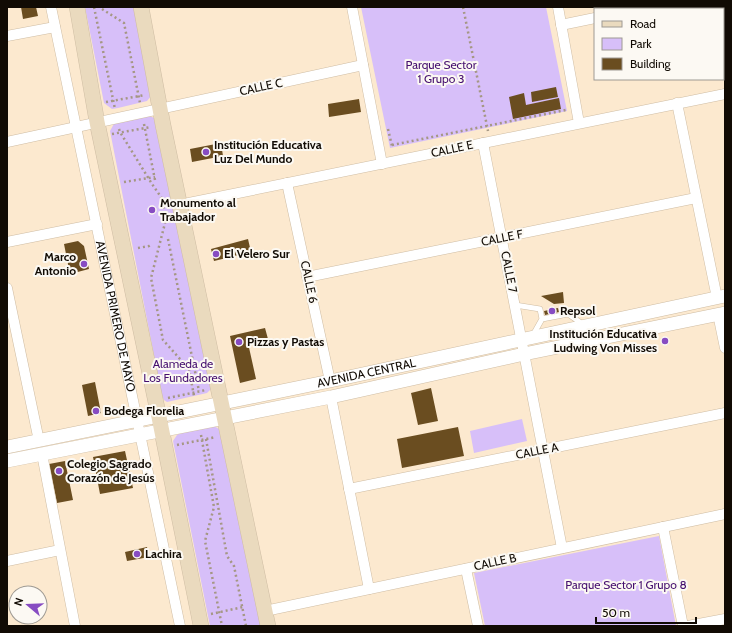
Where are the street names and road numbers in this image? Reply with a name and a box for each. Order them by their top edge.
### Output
street label: CALLE C [238,75,284,98]
street label: CALLE E [429,137,475,160]
street label: CALLE F [480,226,525,249]
street label: AVENIDA PRIMERO DE MAYO [93,239,139,393]
street label: CALLE 7 [498,250,521,294]
street label: CALLE 6 [298,259,321,305]
street label: AVENIDA CENTRAL [316,355,417,390]
street label: CALLE A [514,439,560,462]
street label: CALLE B [472,550,518,573]

